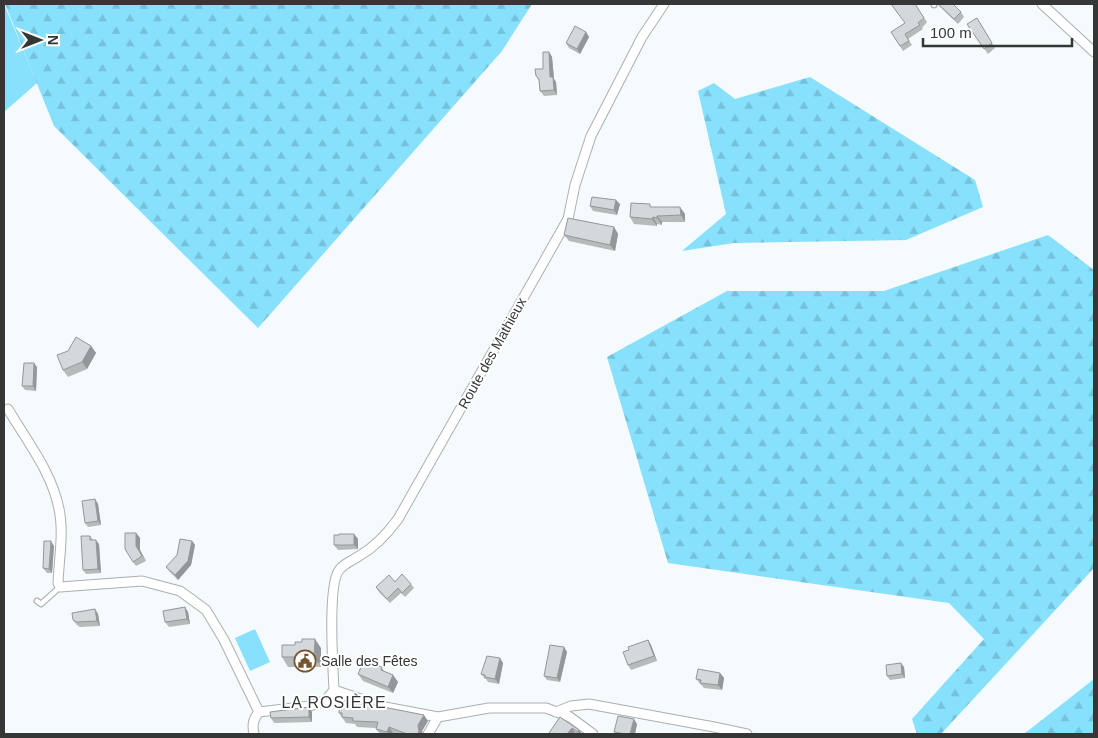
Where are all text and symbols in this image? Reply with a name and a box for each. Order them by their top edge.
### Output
north arrow [15,15,65,65]
scale bar [923,15,1072,47]
text: 100 m [930,24,972,41]
text: N [45,35,61,45]
street label: Route des Mathieux [455,295,529,411]
public building icon: Salle des Fêtes [293,649,317,673]
place label: Salle des Fêtes [321,653,418,669]
district label: LA ROSIÈRE [281,693,387,711]

